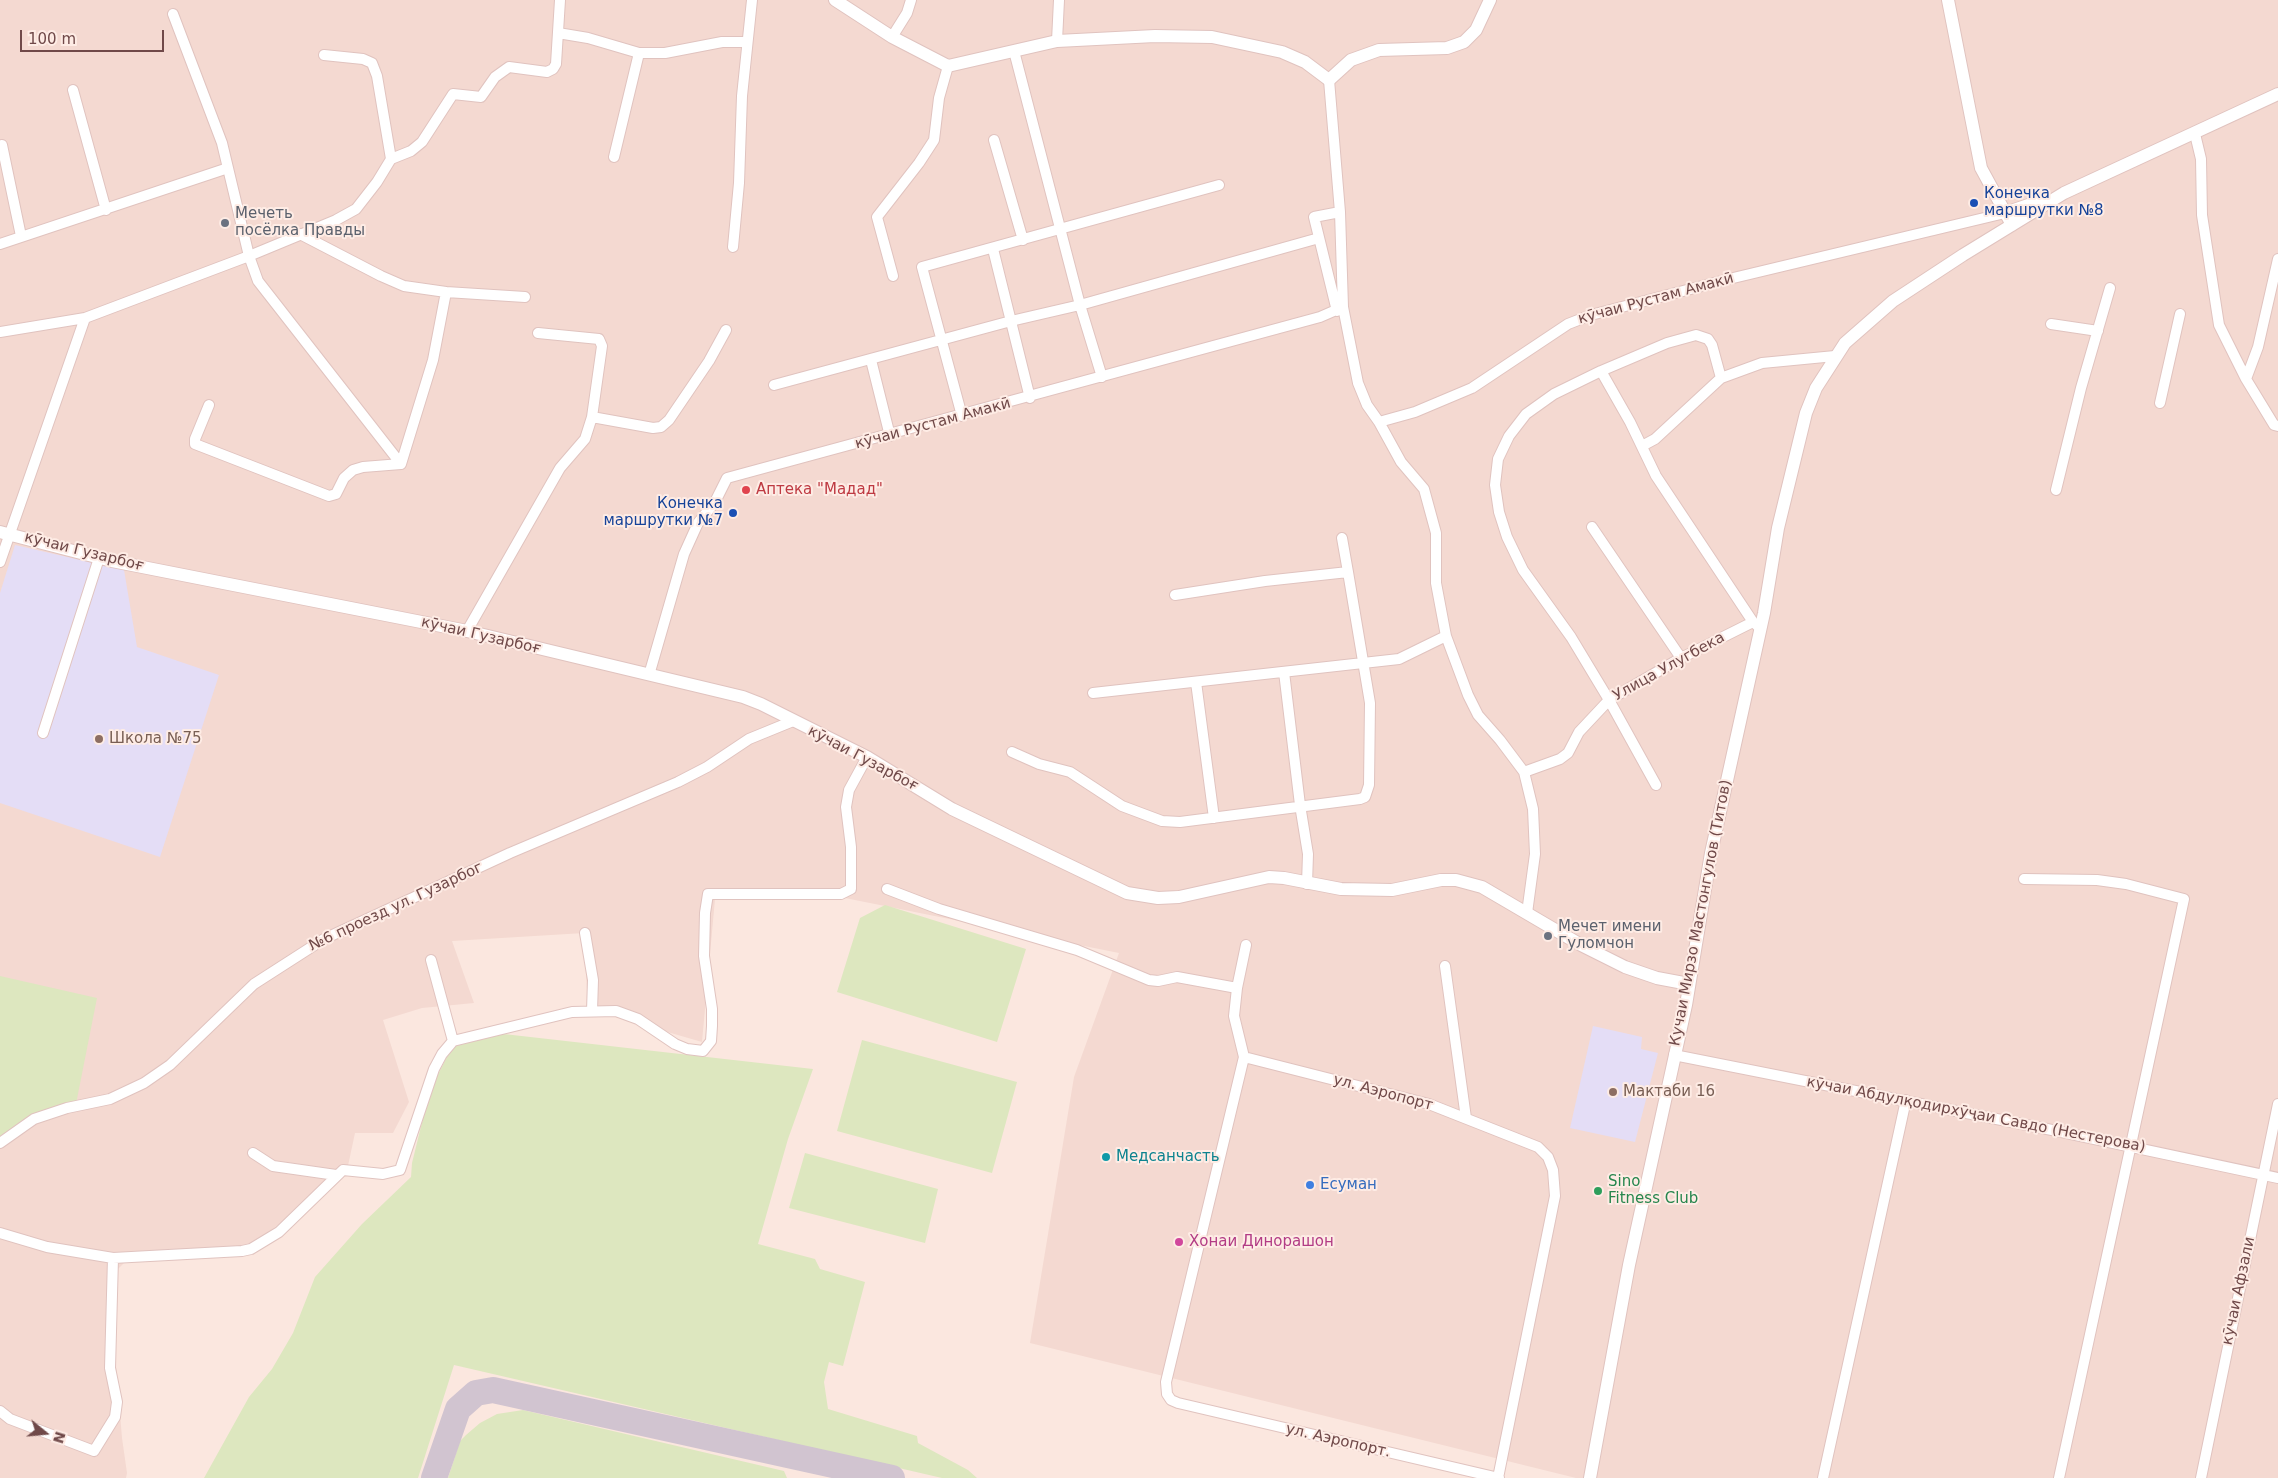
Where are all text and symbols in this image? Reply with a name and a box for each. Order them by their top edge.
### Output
scale bar [22,20,166,52]
text: 100 m [28,30,76,48]
place label: Конечка маршрутки №8 [1984,185,2104,220]
marker: Конечка маршрутки №8 [1968,197,1980,209]
place label: Мечеть посёлка Правды [235,205,365,240]
marker: Мечеть посёлка Правды [219,217,231,229]
street label: кӯчаи Рустам Амакӣ [1576,270,1736,328]
street label: кӯчаи Рустам Амакӣ [853,395,1013,453]
place label: Аптека "Мадад" [756,481,883,499]
marker: Аптека "Мадад" [740,484,752,496]
place label: Конечка маршрутки №7 [603,495,723,530]
marker: Конечка маршрутки №7 [727,507,739,519]
street label: кӯчаи Гузарбоғ [22,528,146,576]
street label: кӯчаи Гузарбоғ [419,613,543,659]
street label: Улица Улугбека [1610,629,1728,705]
street label: кӯчаи Гузарбоғ [805,722,921,796]
place label: Школа №75 [109,730,202,748]
marker: Школа №75 [93,733,105,745]
street label: Кучаи Мирзо Мастонгулов (Титов) [1666,778,1736,1048]
street label: №6 проезд ул. Гузарбог [306,859,486,955]
place label: Мечет имени Гуломчон [1558,918,1662,953]
marker: Мечет имени Гуломчон [1542,930,1554,942]
street label: ул. Аэропорт [1331,1071,1435,1115]
street label: кӯчаи Абдулқодирхӯҷаи Савдо (Нестерова) [1805,1073,2147,1157]
place label: Мактаби 16 [1623,1083,1715,1101]
marker: Мактаби 16 [1607,1086,1619,1098]
place label: Медсанчасть [1116,1148,1220,1166]
marker: Медсанчасть [1100,1151,1112,1163]
place label: Sino Fitness Club [1608,1173,1698,1208]
place label: Есуман [1320,1176,1377,1194]
marker: Есуман [1304,1179,1316,1191]
marker: Sino Fitness Club [1592,1185,1604,1197]
place label: Хонаи Динорашон [1189,1233,1334,1251]
street label: кӯчаи Афзали [2219,1235,2259,1347]
marker: Хонаи Динорашон [1173,1236,1185,1248]
north arrow [20,1408,70,1458]
street label: ул. Аэропорт. [1284,1420,1392,1462]
text: N [50,1429,69,1445]

